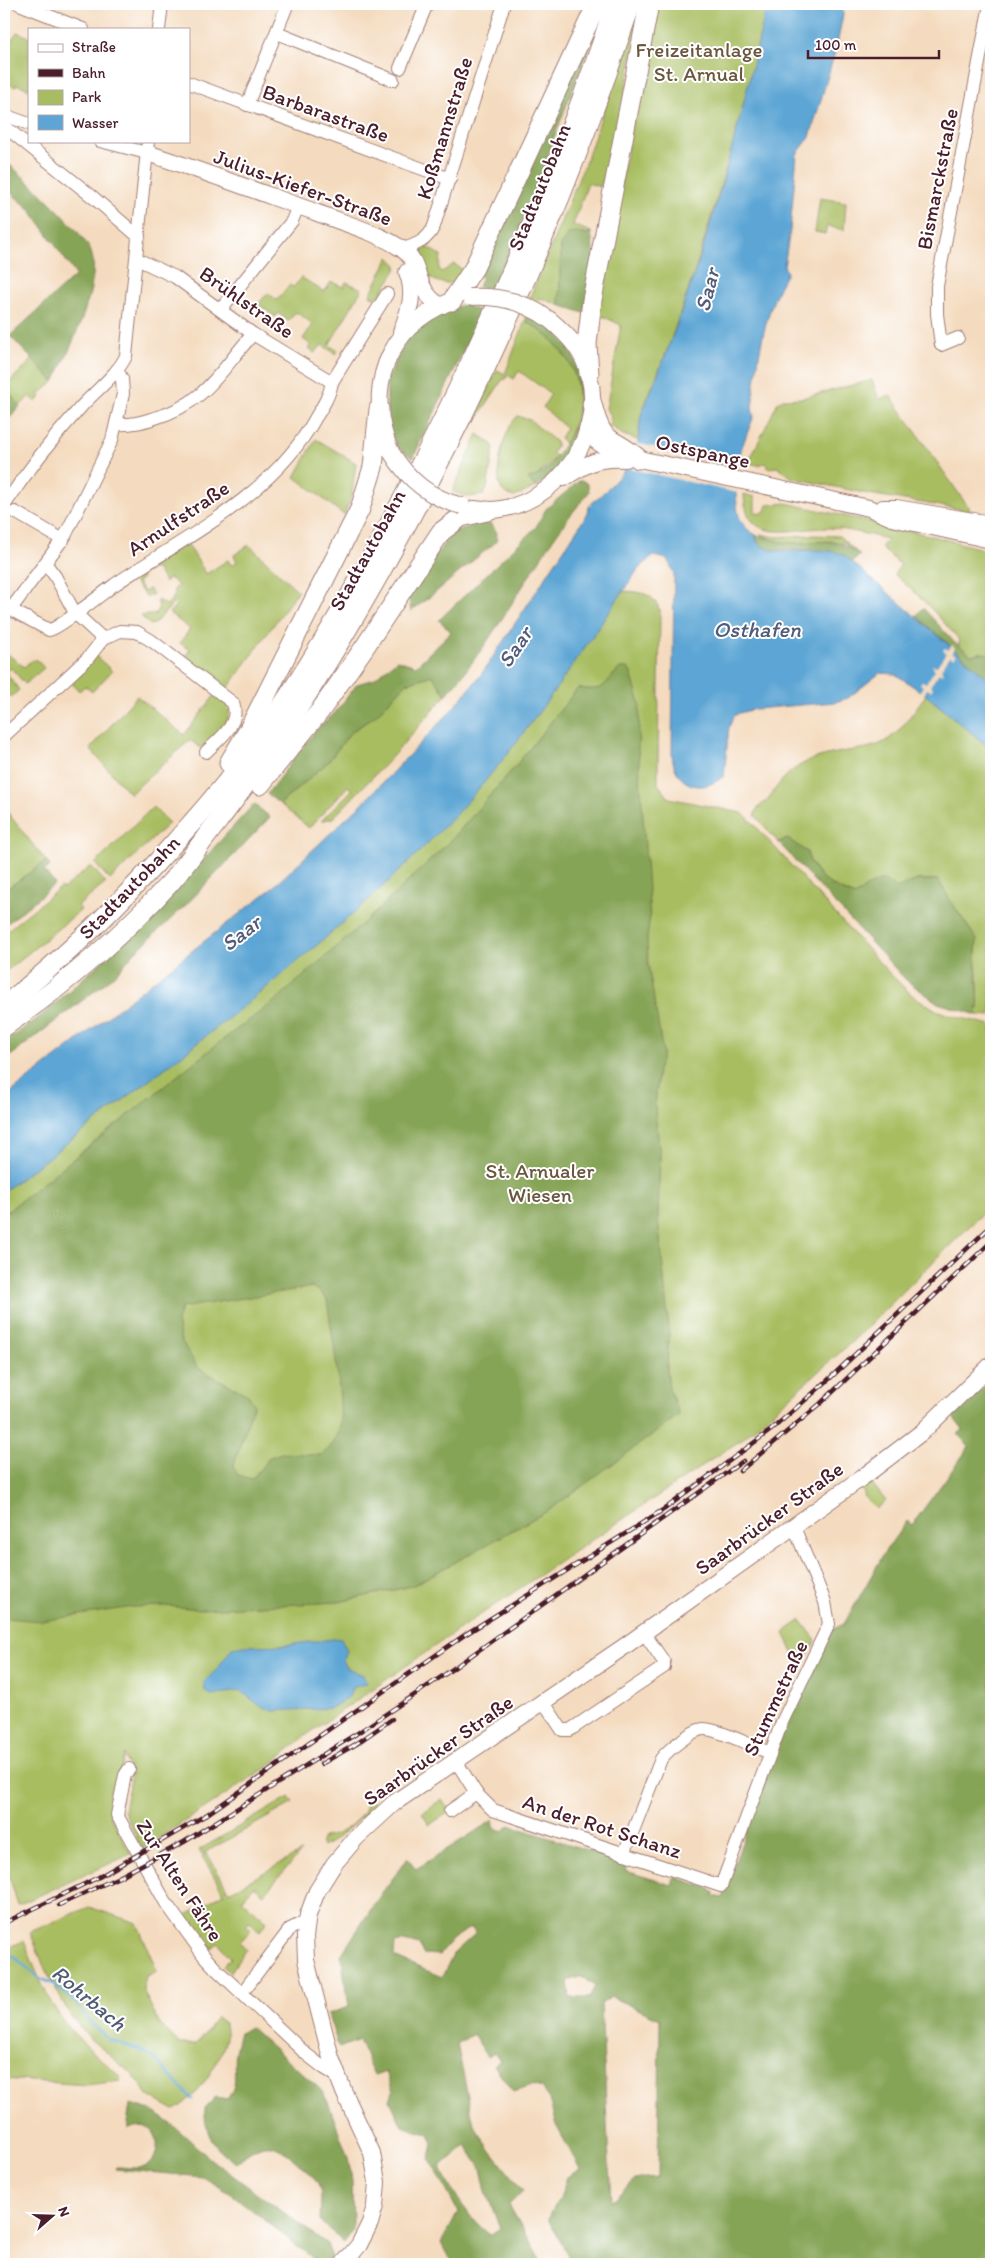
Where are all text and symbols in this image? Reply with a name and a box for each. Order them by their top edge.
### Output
legend [28,28,190,142]
scale bar [808,28,939,60]
text: 100 m [815,36,857,54]
park label: Freizeitanlage St. Arnual [635,37,763,86]
text: Straße [72,38,116,56]
street label: Koßmannstraße [411,54,477,202]
text: Bahn [72,64,106,82]
street label: Barbarastraße [259,79,393,147]
text: Park [72,88,102,106]
street label: Bismarckstraße [911,106,963,252]
text: Wasser [72,114,119,132]
street label: Stadtautobahn [502,120,576,254]
street label: Julius-Kiefer-Straße [210,143,396,231]
street label: Brühlstraße [195,260,299,344]
water label: Saar [689,263,726,314]
street label: Ostspange [654,429,753,473]
street label: Arnulfstraße [122,475,234,561]
street label: Stadtautobahn [323,485,411,615]
water label: Osthafen [713,616,801,643]
water label: Saar [492,620,540,673]
street label: Stadtautobahn [73,830,185,944]
water label: Saar [216,908,268,957]
park label: St. Arnualer Wiesen [486,1158,594,1207]
street label: Saarbrücker Straße [690,1456,848,1580]
street label: Stummstraße [737,1636,813,1760]
street label: Saarbrücker Straße [358,1689,518,1811]
street label: An der Rot Schanz [520,1789,685,1864]
street label: Zur Alten Fähre [131,1814,229,1946]
water label: Rohrbach [46,1959,132,2037]
north arrow [28,2190,78,2240]
text: N [54,2204,73,2219]

